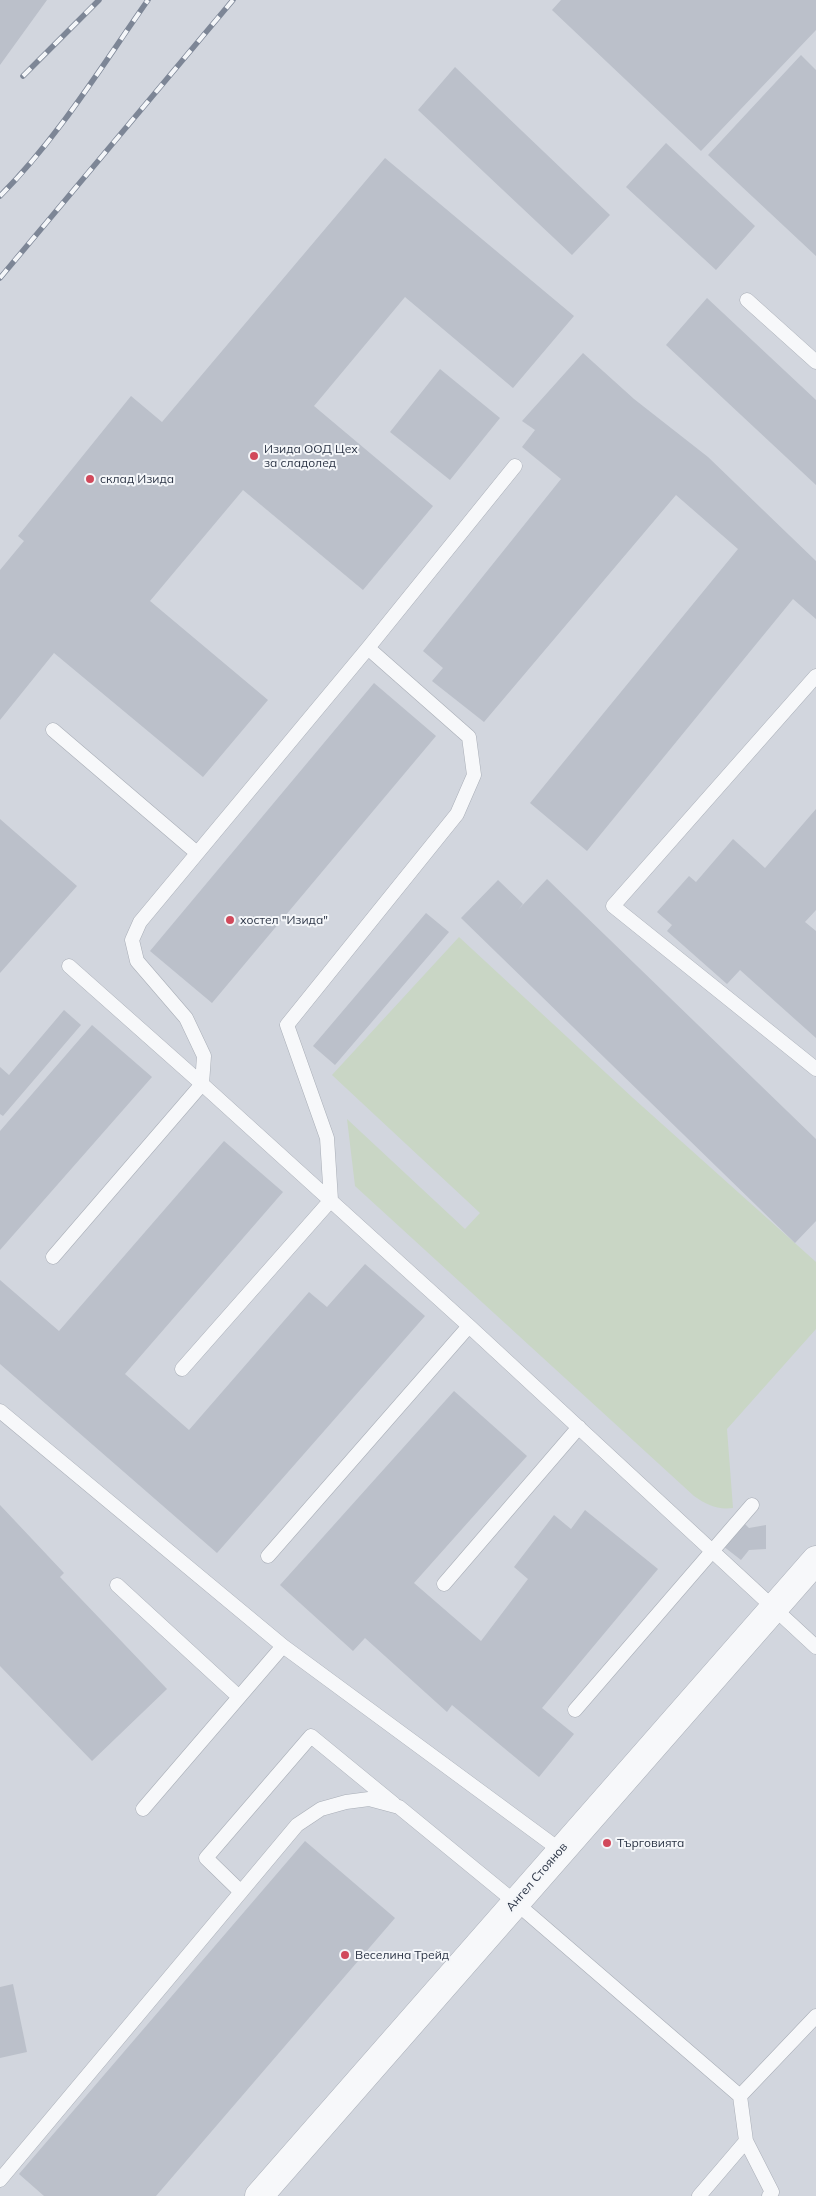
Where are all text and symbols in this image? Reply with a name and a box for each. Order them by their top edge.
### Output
place label: Изида ООД Цех за сладолед [264,442,358,470]
marker: Изида ООД Цех за сладолед [248,450,260,462]
place label: склад Изида [100,472,174,486]
marker: склад Изида [84,473,96,485]
place label: хостел "Изида" [240,913,328,927]
marker: хостел "Изида" [224,914,236,926]
place label: Търговията [617,1836,684,1850]
marker: Търговията [601,1837,613,1849]
street label: Ангел Стоянов [503,1840,571,1914]
place label: Веселина Трейд [355,1948,449,1962]
marker: Веселина Трейд [339,1949,351,1961]

